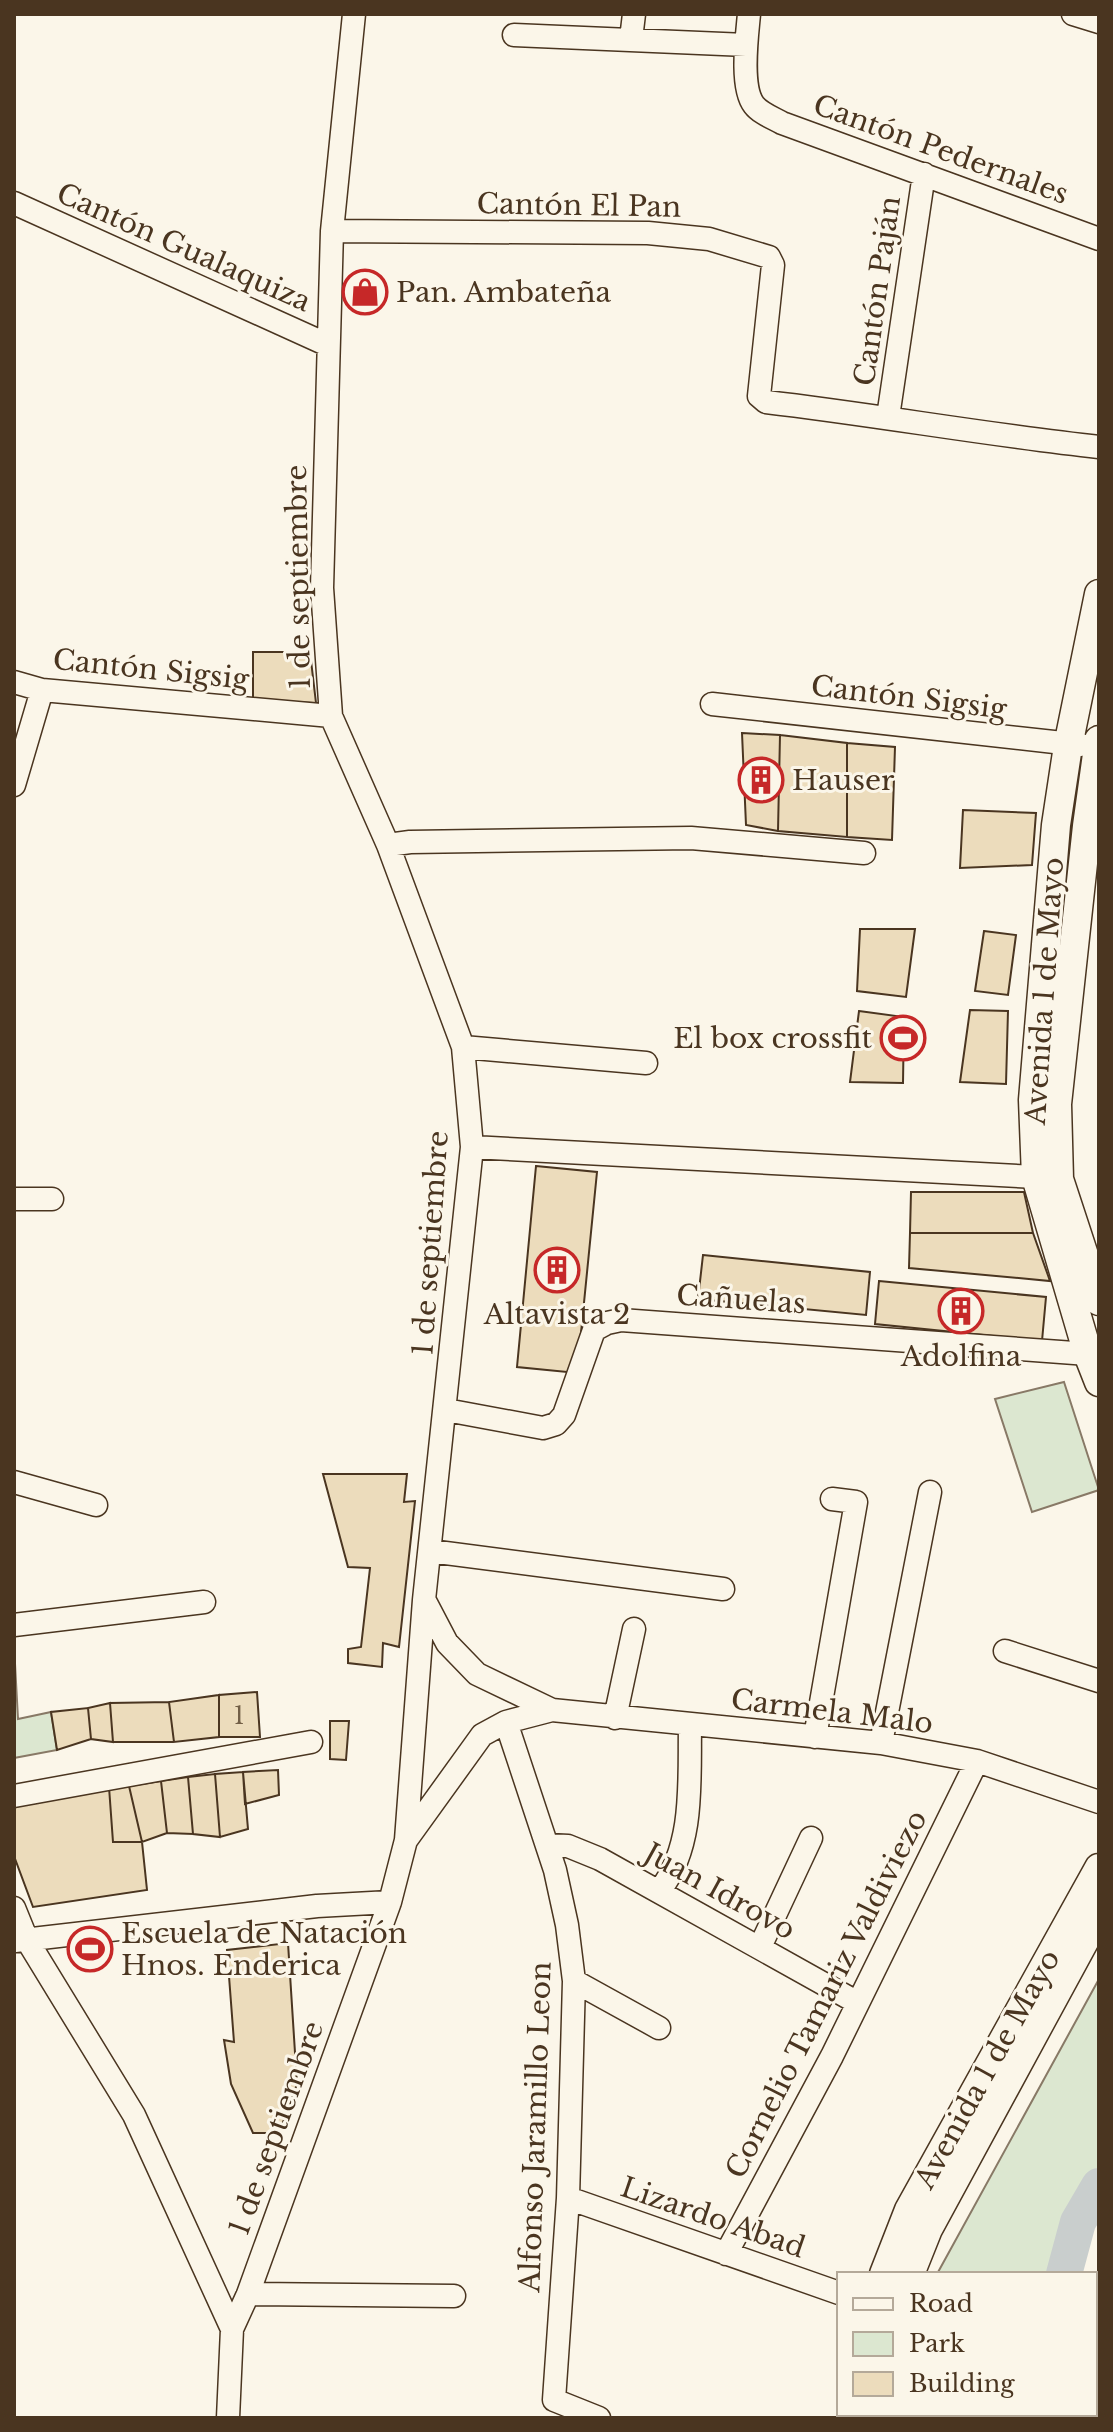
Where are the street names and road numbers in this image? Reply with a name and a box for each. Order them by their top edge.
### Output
street label: Cantón Pedernales [809,87,1073,212]
street label: Cantón Gualaquiza [51,176,317,319]
street label: Cantón El Pan [476,186,682,225]
street label: Cantón Paján [847,194,908,388]
street label: 1 de septiembre [279,464,318,690]
street label: Cantón Sigsig [51,642,252,697]
street label: Cantón Sigsig [809,668,1010,727]
street label: Avenida 1 de Mayo [1018,856,1071,1127]
street label: 1 de septiembre [405,1130,456,1356]
street label: Cañuelas [675,1278,807,1321]
street label: Carmela Malo [729,1682,935,1741]
street label: Cornelio Tamariz Valdiviezo [718,1804,935,2184]
street label: Juan Idrovo [635,1834,801,1947]
street label: Avenida 1 de Mayo [907,1944,1068,2196]
street label: Alfonso Jaramillo Leon [512,1961,559,2294]
street label: 1 de septiembre [222,2017,331,2240]
street label: Lizardo Abad [616,2170,810,2265]

